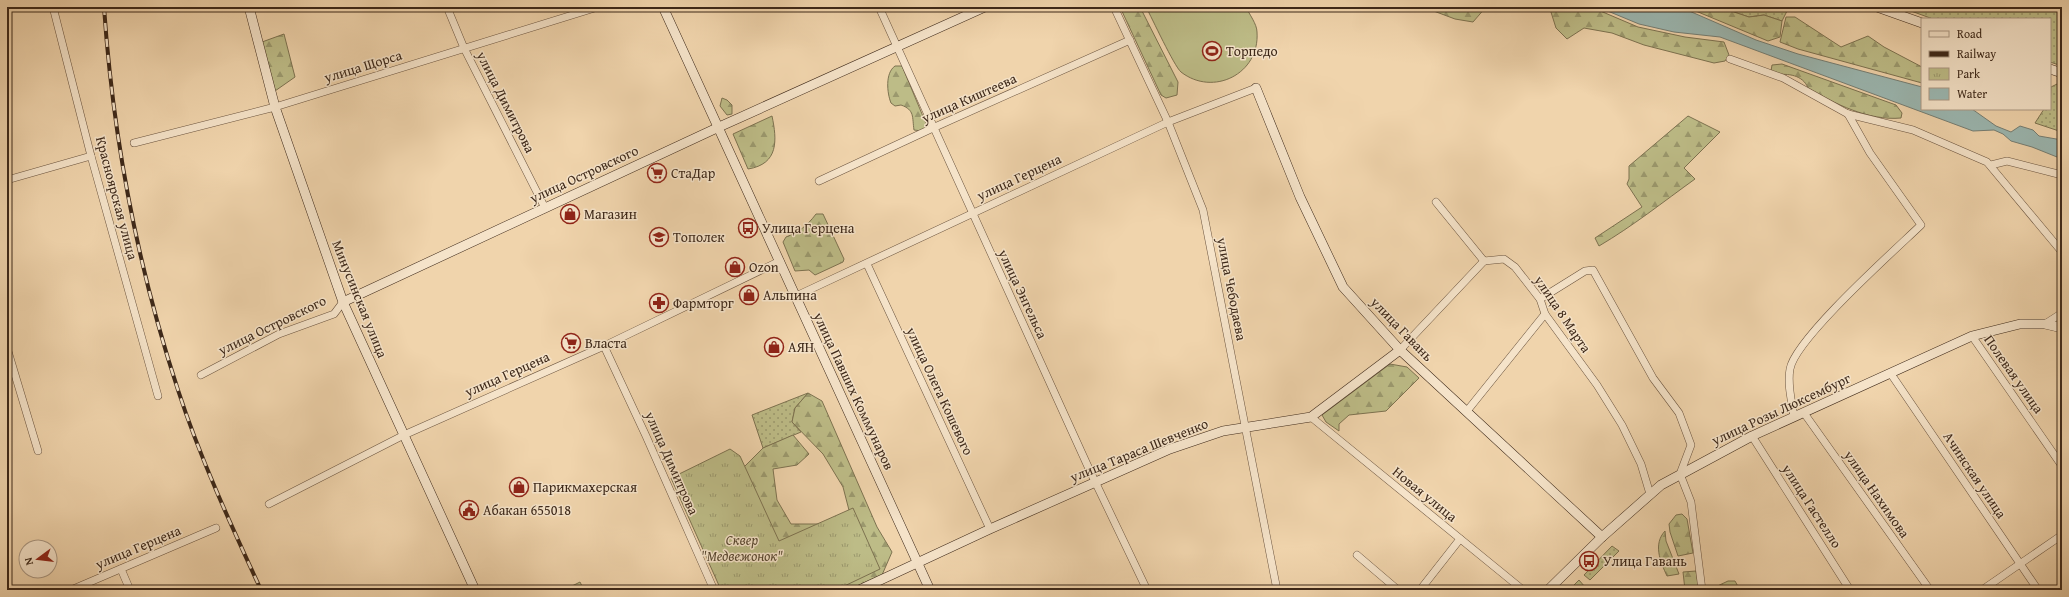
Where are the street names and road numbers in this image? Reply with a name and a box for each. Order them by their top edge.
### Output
street label: улица Щорса [321,45,405,88]
street label: улица Димитрова [471,47,540,156]
street label: улица Киштеева [918,68,1020,128]
street label: Красноярская улица [91,134,143,262]
street label: улица Островского [526,140,642,208]
street label: улица Герцена [973,149,1065,206]
street label: улица Чебодаева [1212,235,1252,343]
street label: Минусинская улица [327,237,393,361]
street label: улица Энгельса [993,245,1053,342]
street label: улица 8 Марта [1529,271,1596,357]
street label: улица Островского [214,290,329,360]
street label: улица Гавань [1365,292,1438,366]
street label: улица Павших Коммунаров [808,308,899,473]
street label: улица Олега Кошевого [901,323,978,458]
street label: Полевая улица [1979,331,2049,418]
street label: улица Герцена [460,346,553,402]
street label: улица Розы Люксембург [1707,368,1854,450]
street label: улица Димитрова [640,407,704,518]
street label: улица Тараса Шевченко [1066,413,1211,487]
street label: Ачинская улица [1939,428,2012,523]
street label: улица Нахимова [1839,445,1915,542]
street label: улица Гастелло [1777,459,1847,552]
street label: Новая улица [1388,462,1462,526]
street label: улица Герцена [91,520,184,574]

